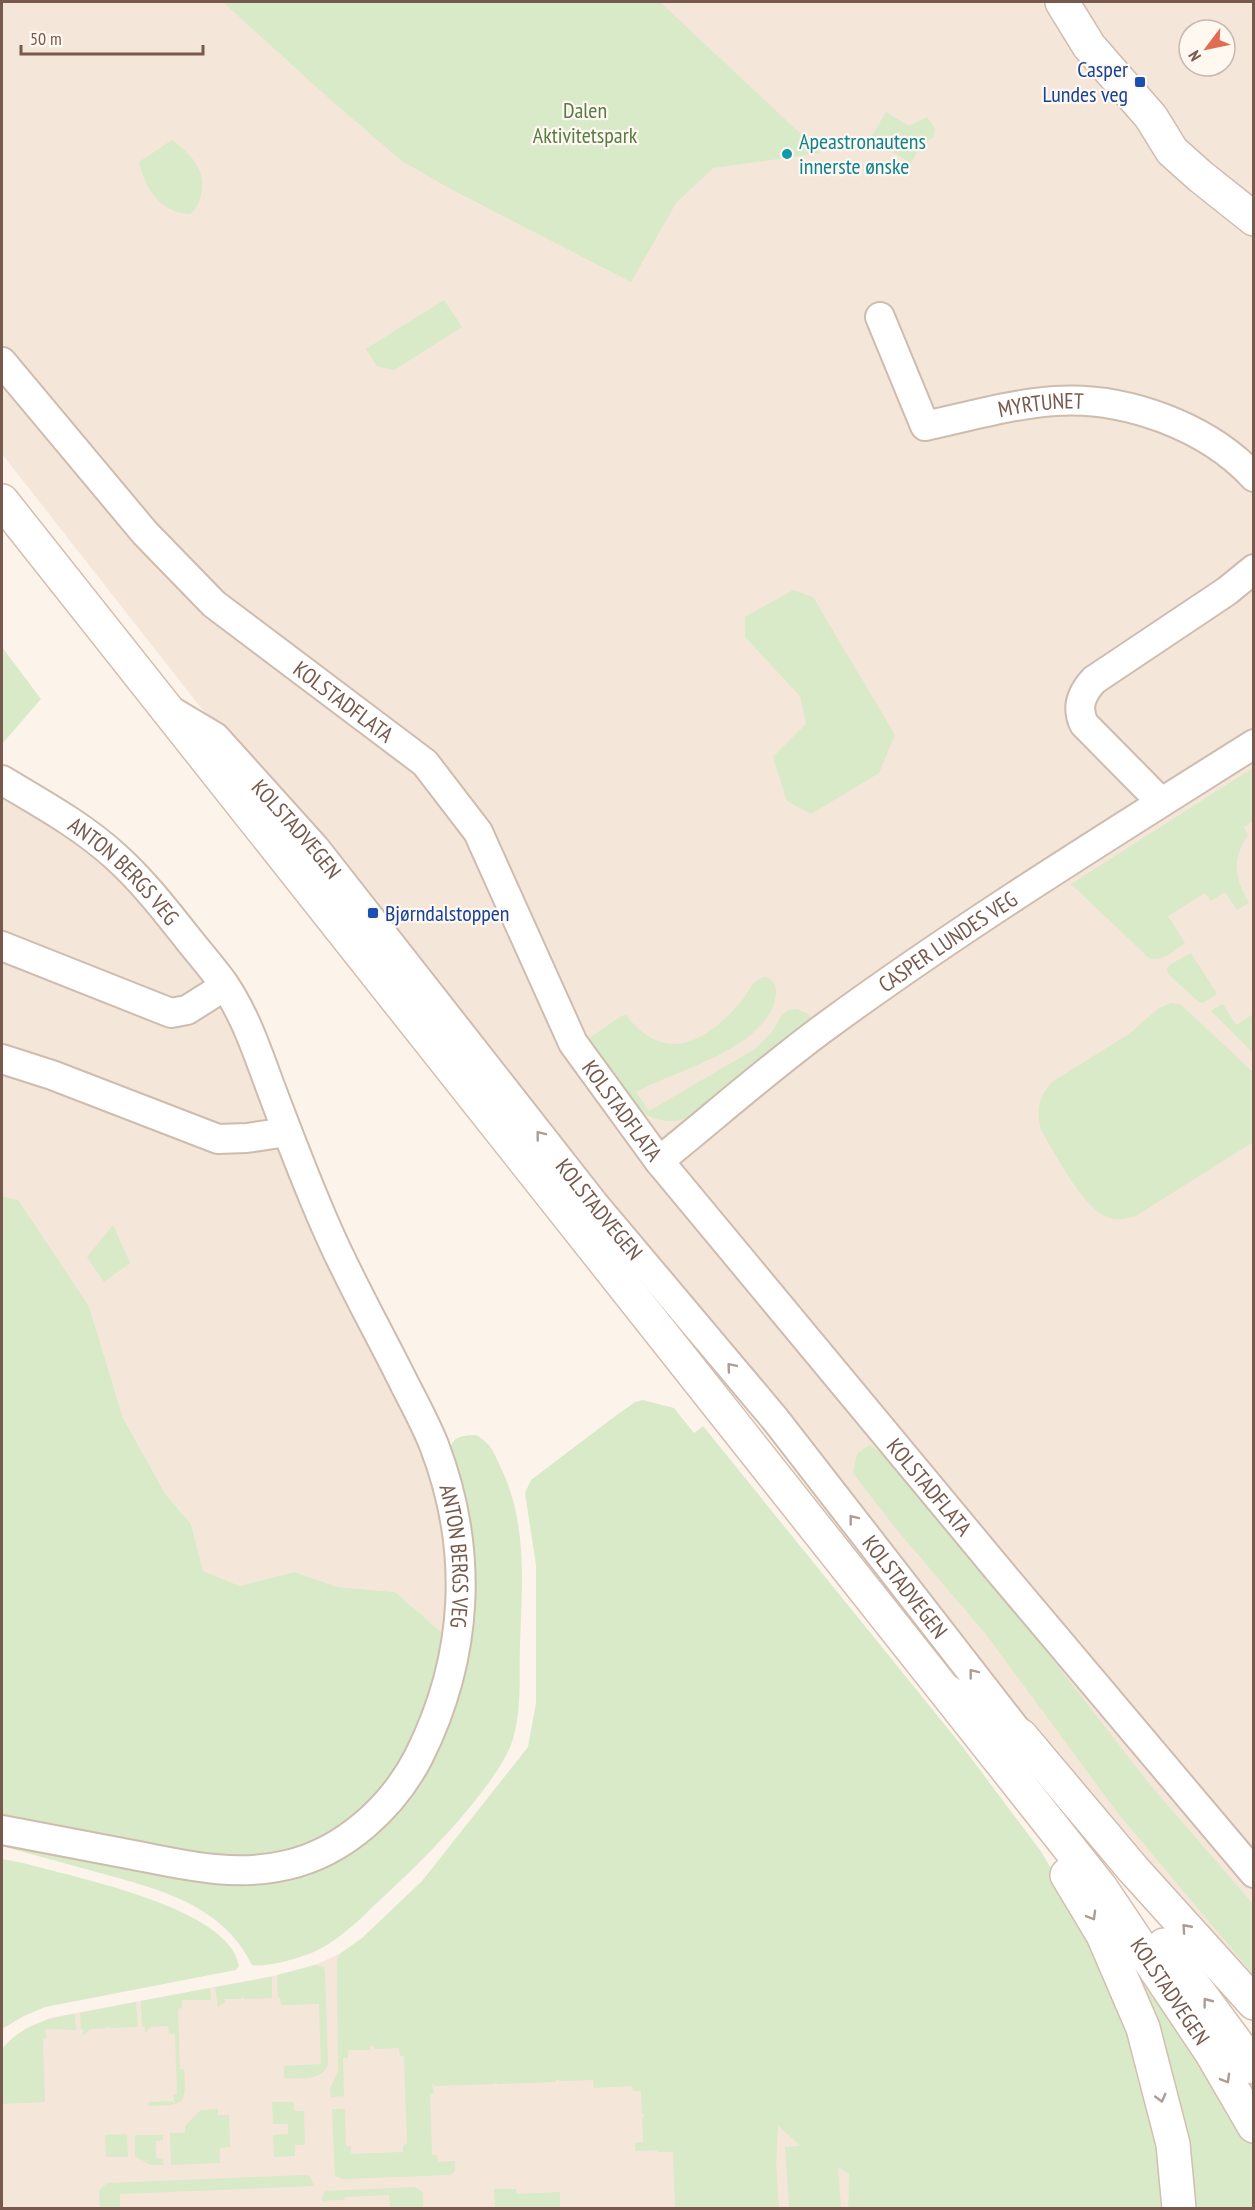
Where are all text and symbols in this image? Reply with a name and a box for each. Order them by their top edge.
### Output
scale bar [21,18,202,56]
north arrow [1177,18,1237,78]
text: 50 m [30,27,62,50]
text: N [1184,47,1205,65]
place label: Casper Lundes veg [1042,55,1128,108]
marker: Casper Lundes veg [1133,75,1147,89]
park label: Dalen Aktivitetspark [533,96,638,149]
place label: Apeastronautens innerste ønske [799,127,926,180]
marker: Apeastronautens innerste ønske [780,147,794,161]
street label: MYRTUNET [996,386,1084,423]
street label: KOLSTADFLATA [288,655,400,749]
street label: KOLSTADVEGEN [246,773,348,884]
street label: ANTON BERGS VEG [63,810,186,931]
street label: CASPER LUNDES VEG [873,885,1022,998]
place label: Bjørndalstoppen [385,899,510,927]
marker: Bjørndalstoppen [366,906,380,920]
street label: KOLSTADFLATA [576,1054,669,1167]
one-way arrow [537,1131,548,1142]
street label: KOLSTADVEGEN [550,1153,649,1266]
one-way arrow [727,1363,738,1374]
street label: KOLSTADFLATA [881,1432,978,1542]
street label: ANTON BERGS VEG [434,1481,475,1629]
one-way arrow [849,1515,860,1526]
street label: KOLSTADVEGEN [856,1530,954,1644]
one-way arrow [969,1669,980,1680]
one-way arrow [1085,1910,1096,1920]
one-way arrow [1182,1924,1193,1935]
street label: KOLSTADVEGEN [1124,1932,1216,2050]
one-way arrow [1203,1998,1214,2009]
one-way arrow [1219,2072,1230,2083]
one-way arrow [1154,2092,1166,2103]

